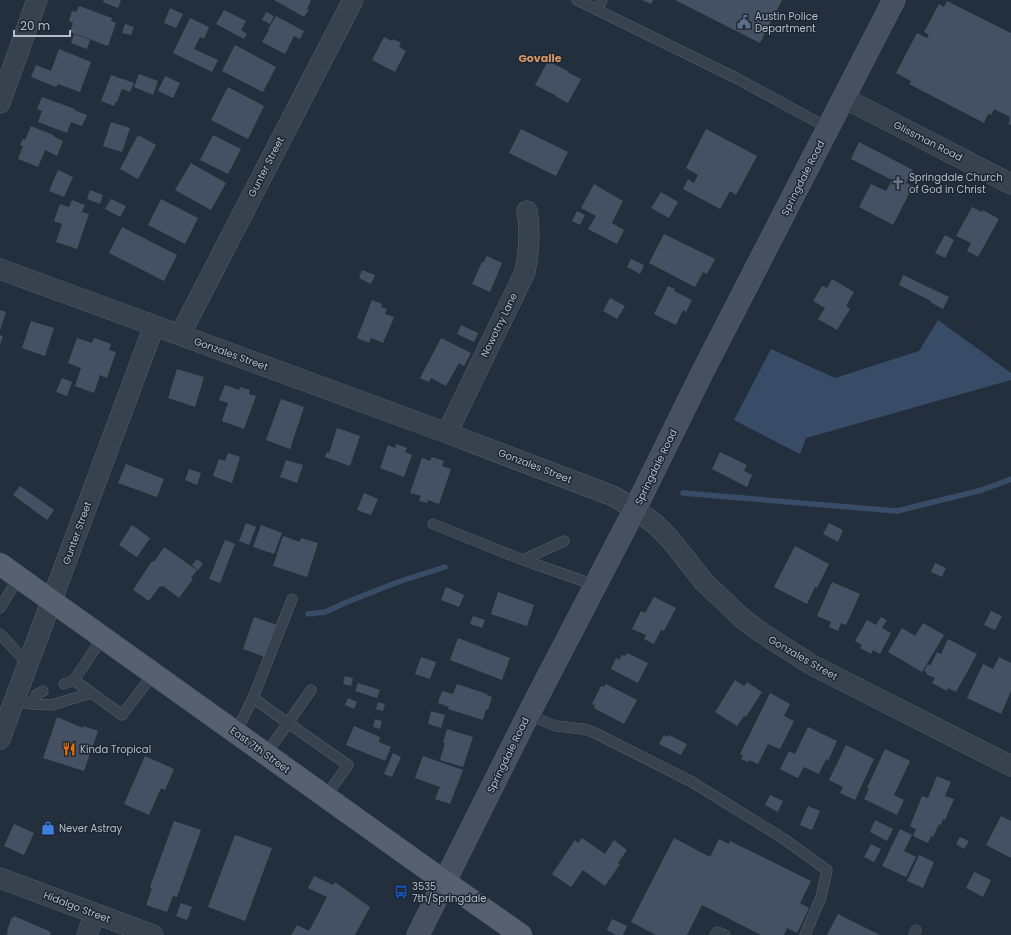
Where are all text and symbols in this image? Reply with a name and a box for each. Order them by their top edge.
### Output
place label: Austin Police Department [755,9,818,36]
scale bar [14,12,70,38]
public building icon: Austin Police Department [736,14,752,30]
text: 20 m [20,17,50,34]
district label: Govalle [518,50,562,66]
street label: Glissman Road [891,117,965,165]
street label: Gunter Street [244,134,288,200]
street label: Springdale Road [778,138,828,218]
place label: Springdale Church of God in Christ [909,170,1003,197]
church icon: Springdale Church of God in Christ [890,175,906,191]
street label: Nowotny Lane [477,290,521,360]
street label: Gonzales Street [192,334,270,374]
street label: Springdale Road [631,426,681,508]
street label: Gonzales Street [496,445,574,487]
street label: Gunter Street [59,499,95,567]
street label: Gonzales Street [766,632,841,684]
street label: Springdale Road [483,714,533,796]
street label: East 7th Street [227,723,293,777]
restaurant icon: Kinda Tropical [61,741,77,757]
place label: Kinda Tropical [80,742,151,757]
shop icon: Never Astray [40,820,56,836]
place label: Never Astray [59,821,123,836]
place label: 3535 7th/Springdale [412,879,486,906]
bus stop icon: 3535 7th/Springdale [393,884,409,900]
street label: Hidalgo Street [41,887,113,927]

